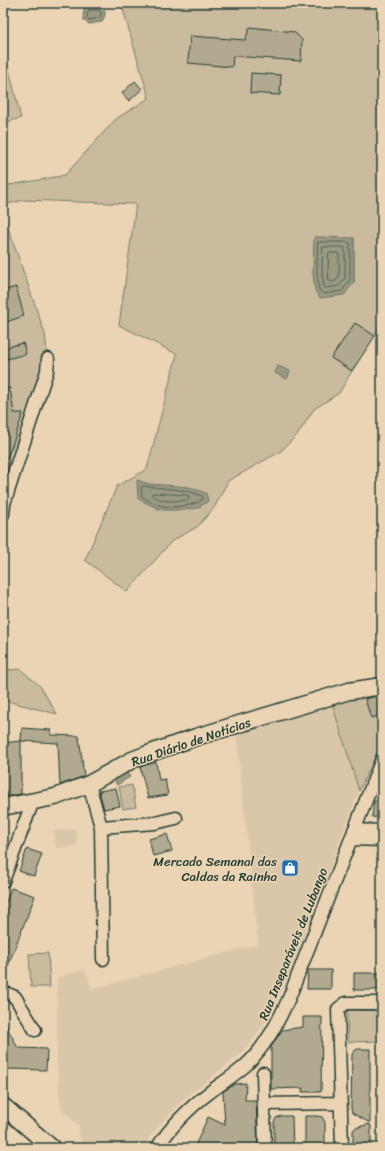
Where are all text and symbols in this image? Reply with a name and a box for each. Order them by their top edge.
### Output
street label: Rua Diário de Notícias [128,711,254,773]
place label: Mercado Semanal das Caldas da Rainha [153,850,277,888]
shop icon: Mercado Semanal das Caldas da Rainha [280,858,300,878]
street label: Rua Inseparáveis de Lubango [252,864,334,1024]

